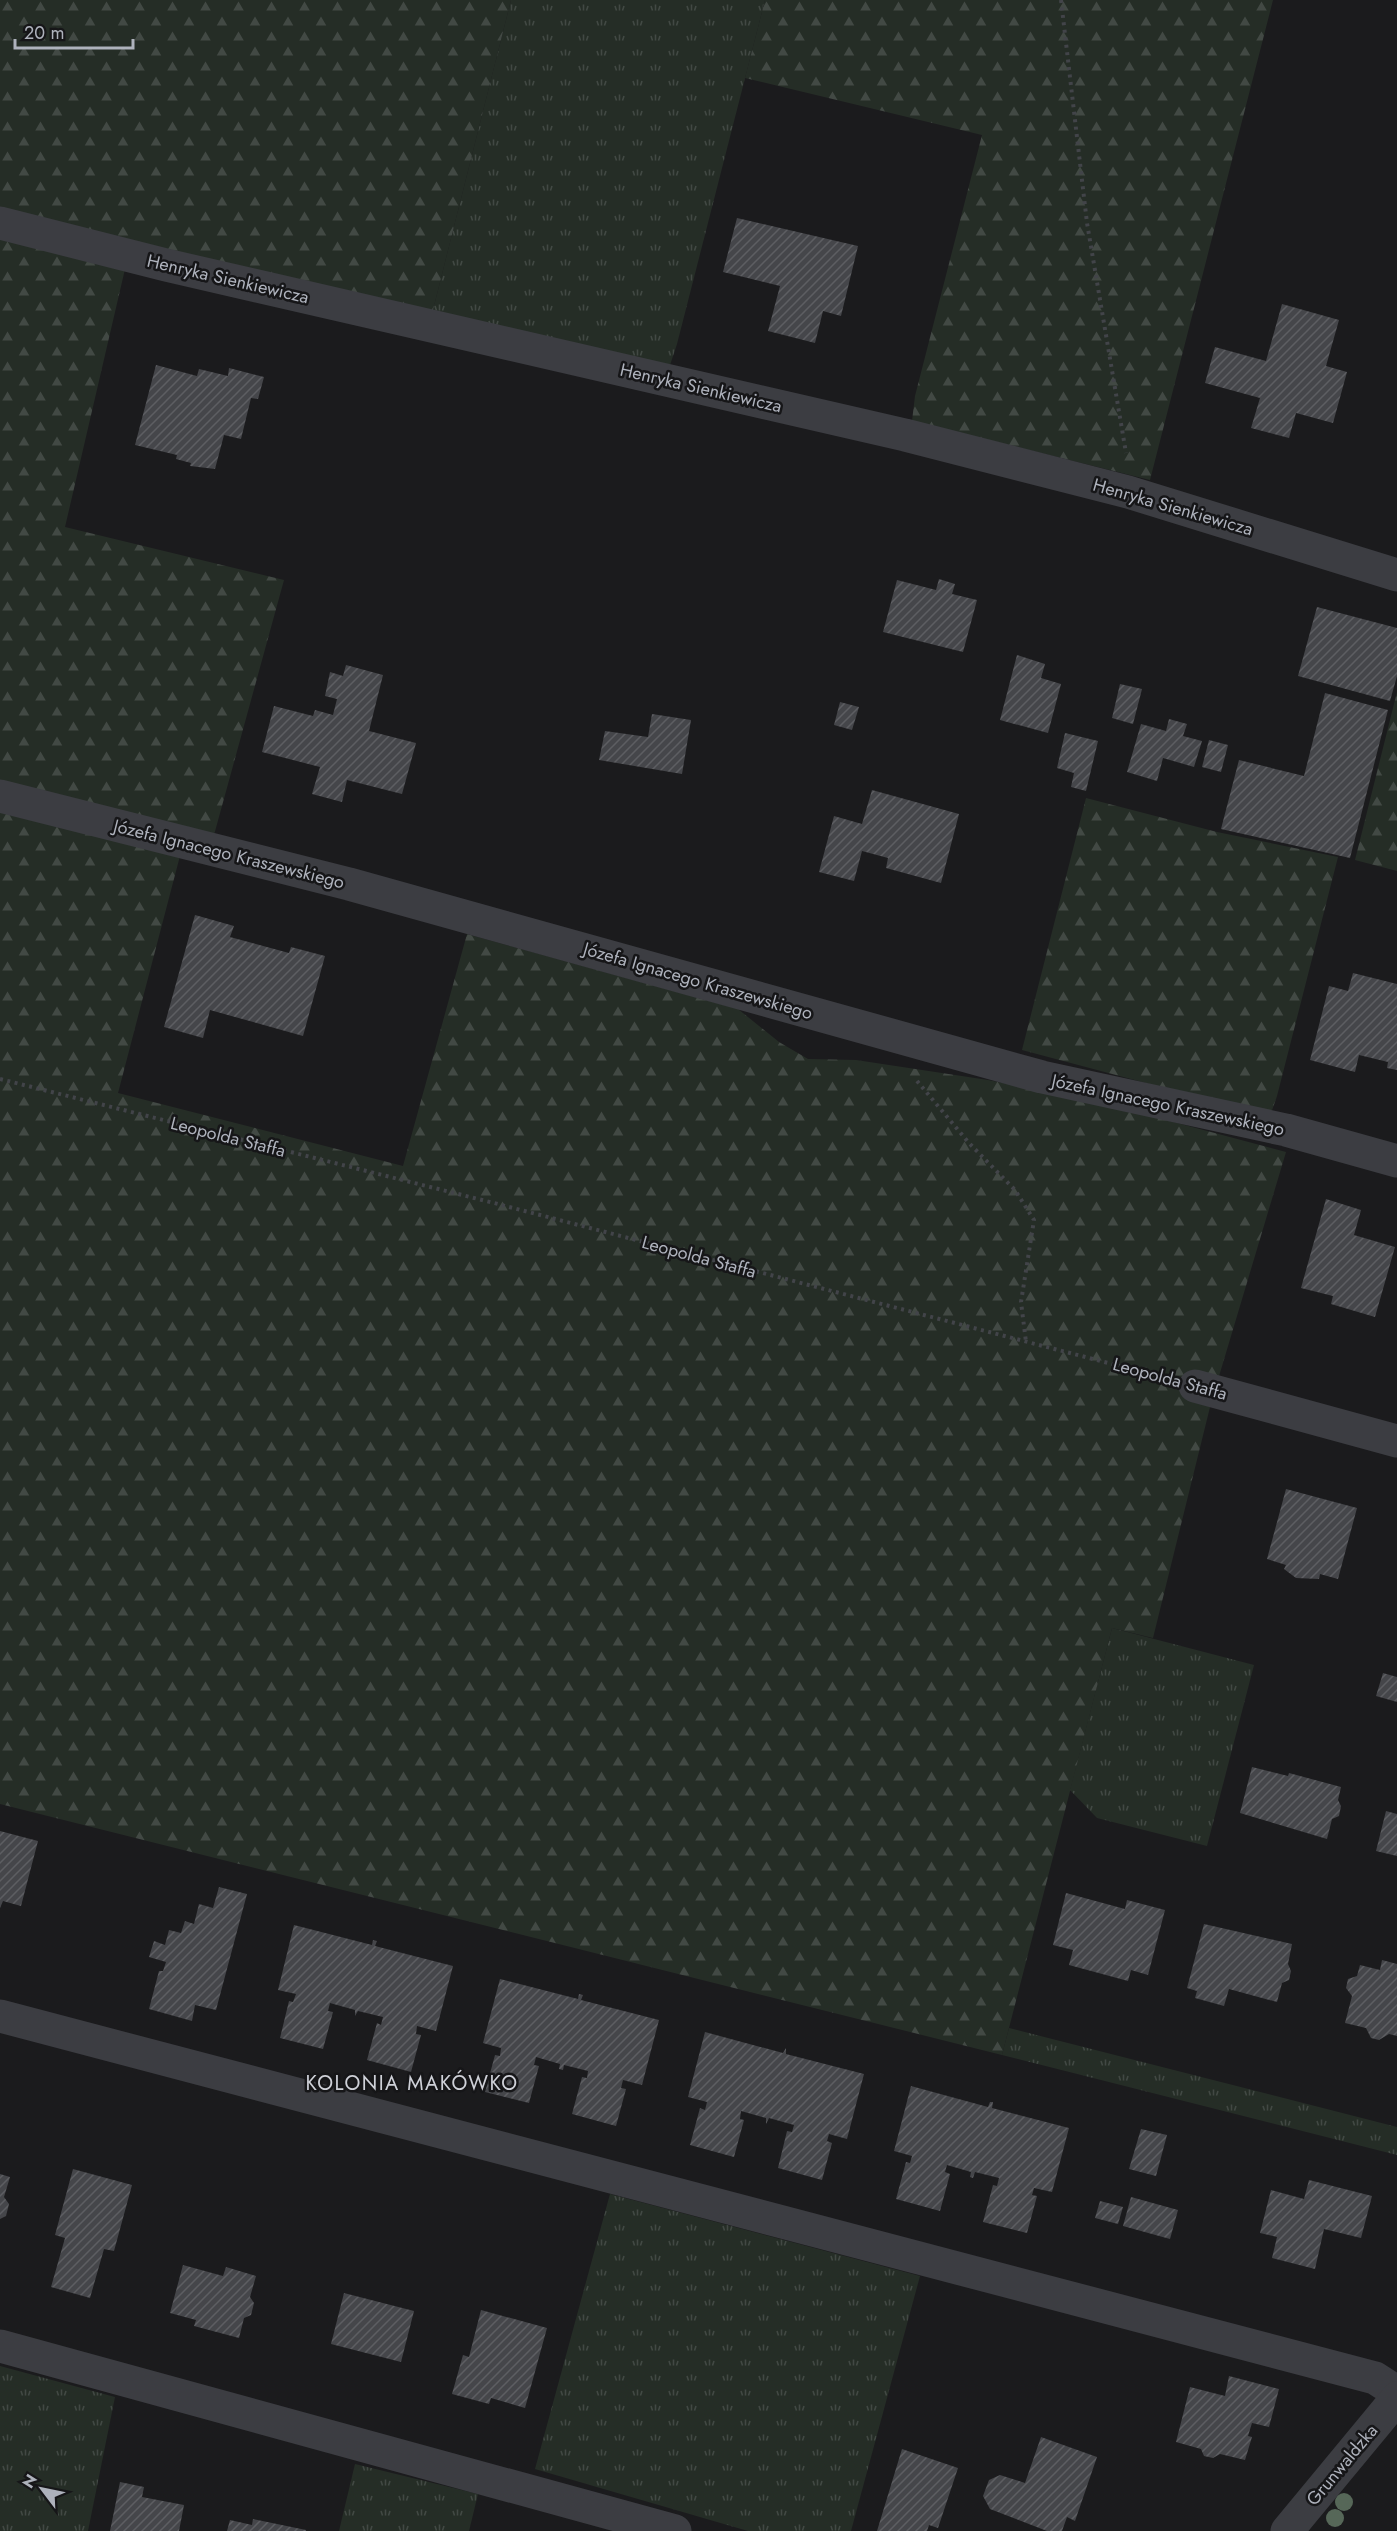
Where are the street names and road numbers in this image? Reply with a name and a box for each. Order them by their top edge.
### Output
street label: Henryka Sienkiewicza [144,248,312,310]
street label: Henryka Sienkiewicza [617,357,785,419]
street label: Henryka Sienkiewicza [1090,472,1256,542]
street label: Józefa Ignacego Kraszewskiego [109,812,347,895]
street label: Józefa Ignacego Kraszewskiego [578,935,816,1026]
street label: Józefa Ignacego Kraszewskiego [1047,1067,1287,1142]
street label: Leopolda Staffa [168,1110,288,1164]
street label: Leopolda Staffa [639,1229,759,1285]
street label: Leopolda Staffa [1110,1351,1230,1407]
street label: Grunwaldzka [1300,2419,1384,2511]

